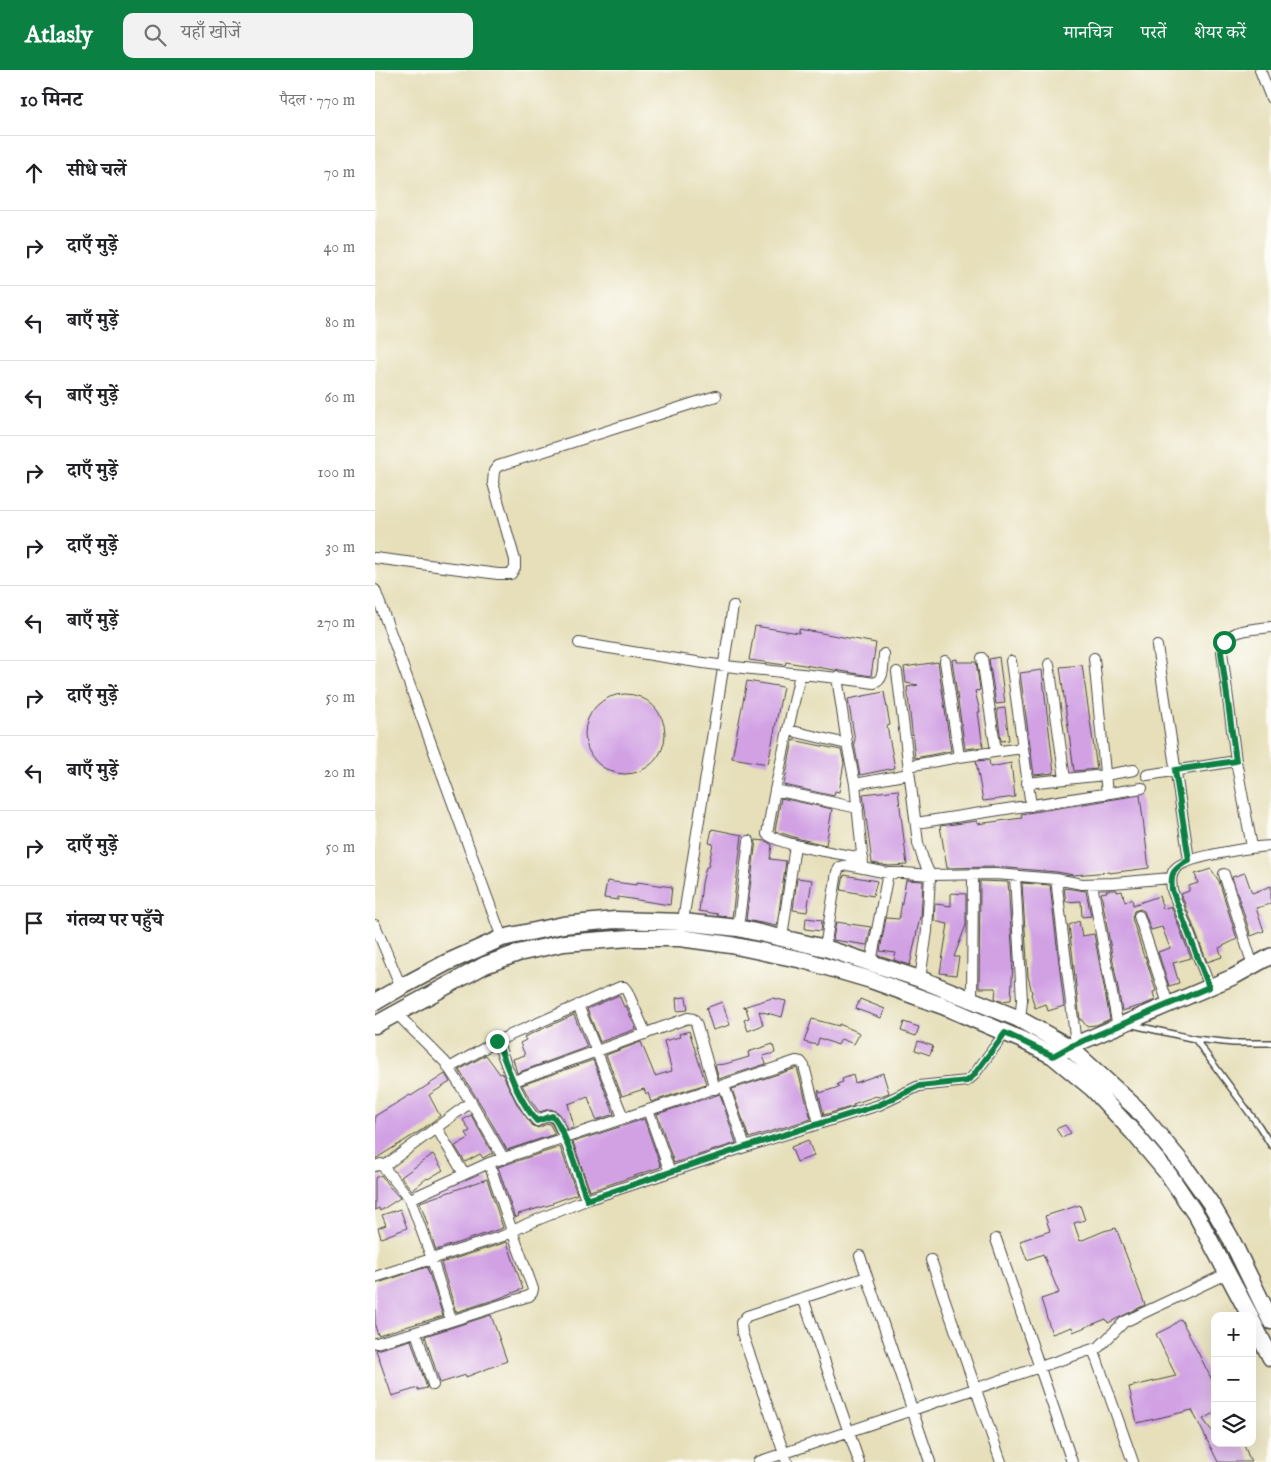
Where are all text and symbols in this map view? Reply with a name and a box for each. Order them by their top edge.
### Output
search box [123,13,473,58]
text: Atlasly [25,20,93,51]
icon: search [141,21,169,49]
text: यहाँ खोजें [181,21,241,45]
text: मानचित्र [1064,22,1113,45]
text: परतें [1141,22,1166,45]
text: शेयर करें [1194,22,1246,45]
text: 10 मिनट [20,87,82,114]
text: पैदल · 770 m [280,91,355,111]
icon: ahead [20,159,48,187]
text: सीधे चलें [67,159,126,183]
text: 70 m [324,163,355,183]
icon: right [20,234,48,262]
text: दाएँ मुड़ें [67,234,118,258]
text: 40 m [323,238,355,258]
icon: left [20,309,48,337]
text: बाएँ मुड़ें [67,309,118,333]
text: 80 m [325,313,355,333]
icon: left [20,384,48,412]
text: बाएँ मुड़ें [67,384,118,408]
text: 60 m [325,388,355,408]
icon: right [20,459,48,487]
text: दाएँ मुड़ें [67,459,118,483]
text: 100 m [318,463,355,483]
icon: right [20,534,48,562]
text: दाएँ मुड़ें [67,534,118,558]
text: 30 m [325,538,355,558]
icon: left [20,609,48,637]
text: बाएँ मुड़ें [67,609,118,633]
text: 270 m [316,613,355,633]
route start [1213,631,1236,654]
icon: right [20,684,48,712]
text: दाएँ मुड़ें [67,684,118,708]
text: 50 m [326,688,355,708]
icon: left [20,759,48,787]
text: बाएँ मुड़ें [67,759,118,783]
text: 20 m [324,763,355,783]
icon: right [20,834,48,862]
text: दाएँ मुड़ें [67,834,118,858]
text: 50 m [326,838,355,858]
icon: arrive [20,909,48,937]
text: गंतव्य पर पहुँचे [67,909,163,933]
route end [486,1030,509,1053]
map controls [1211,1312,1256,1447]
button: + [1211,1312,1256,1357]
button: − [1211,1357,1256,1402]
button: layers [1211,1402,1256,1447]

